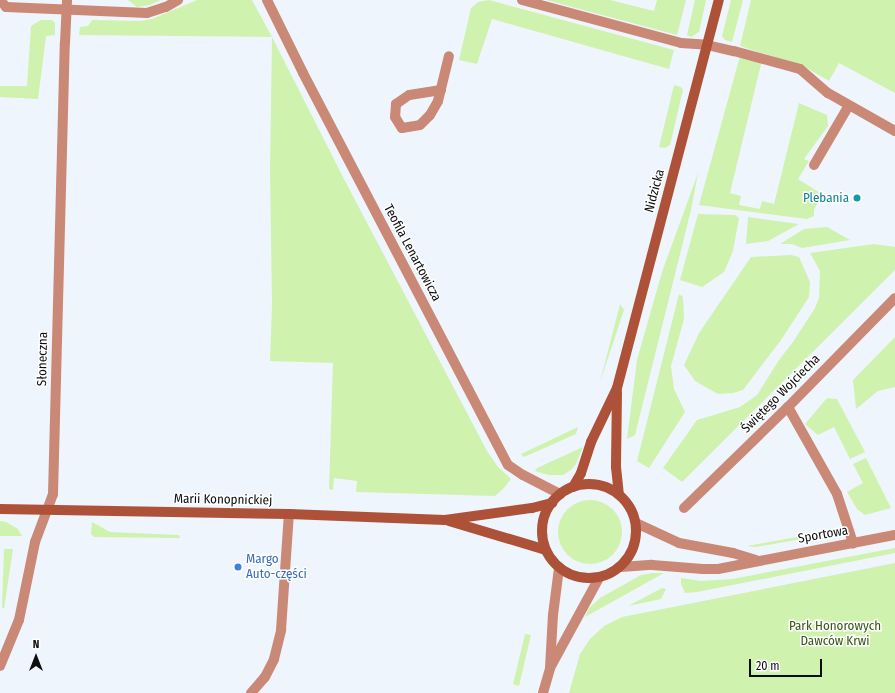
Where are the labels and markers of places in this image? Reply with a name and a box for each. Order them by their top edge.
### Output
place label: Plebania [803,190,849,206]
marker: Plebania [852,193,862,203]
place label: Margo Auto-części [246,552,307,583]
marker: Margo Auto-części [233,562,243,572]

